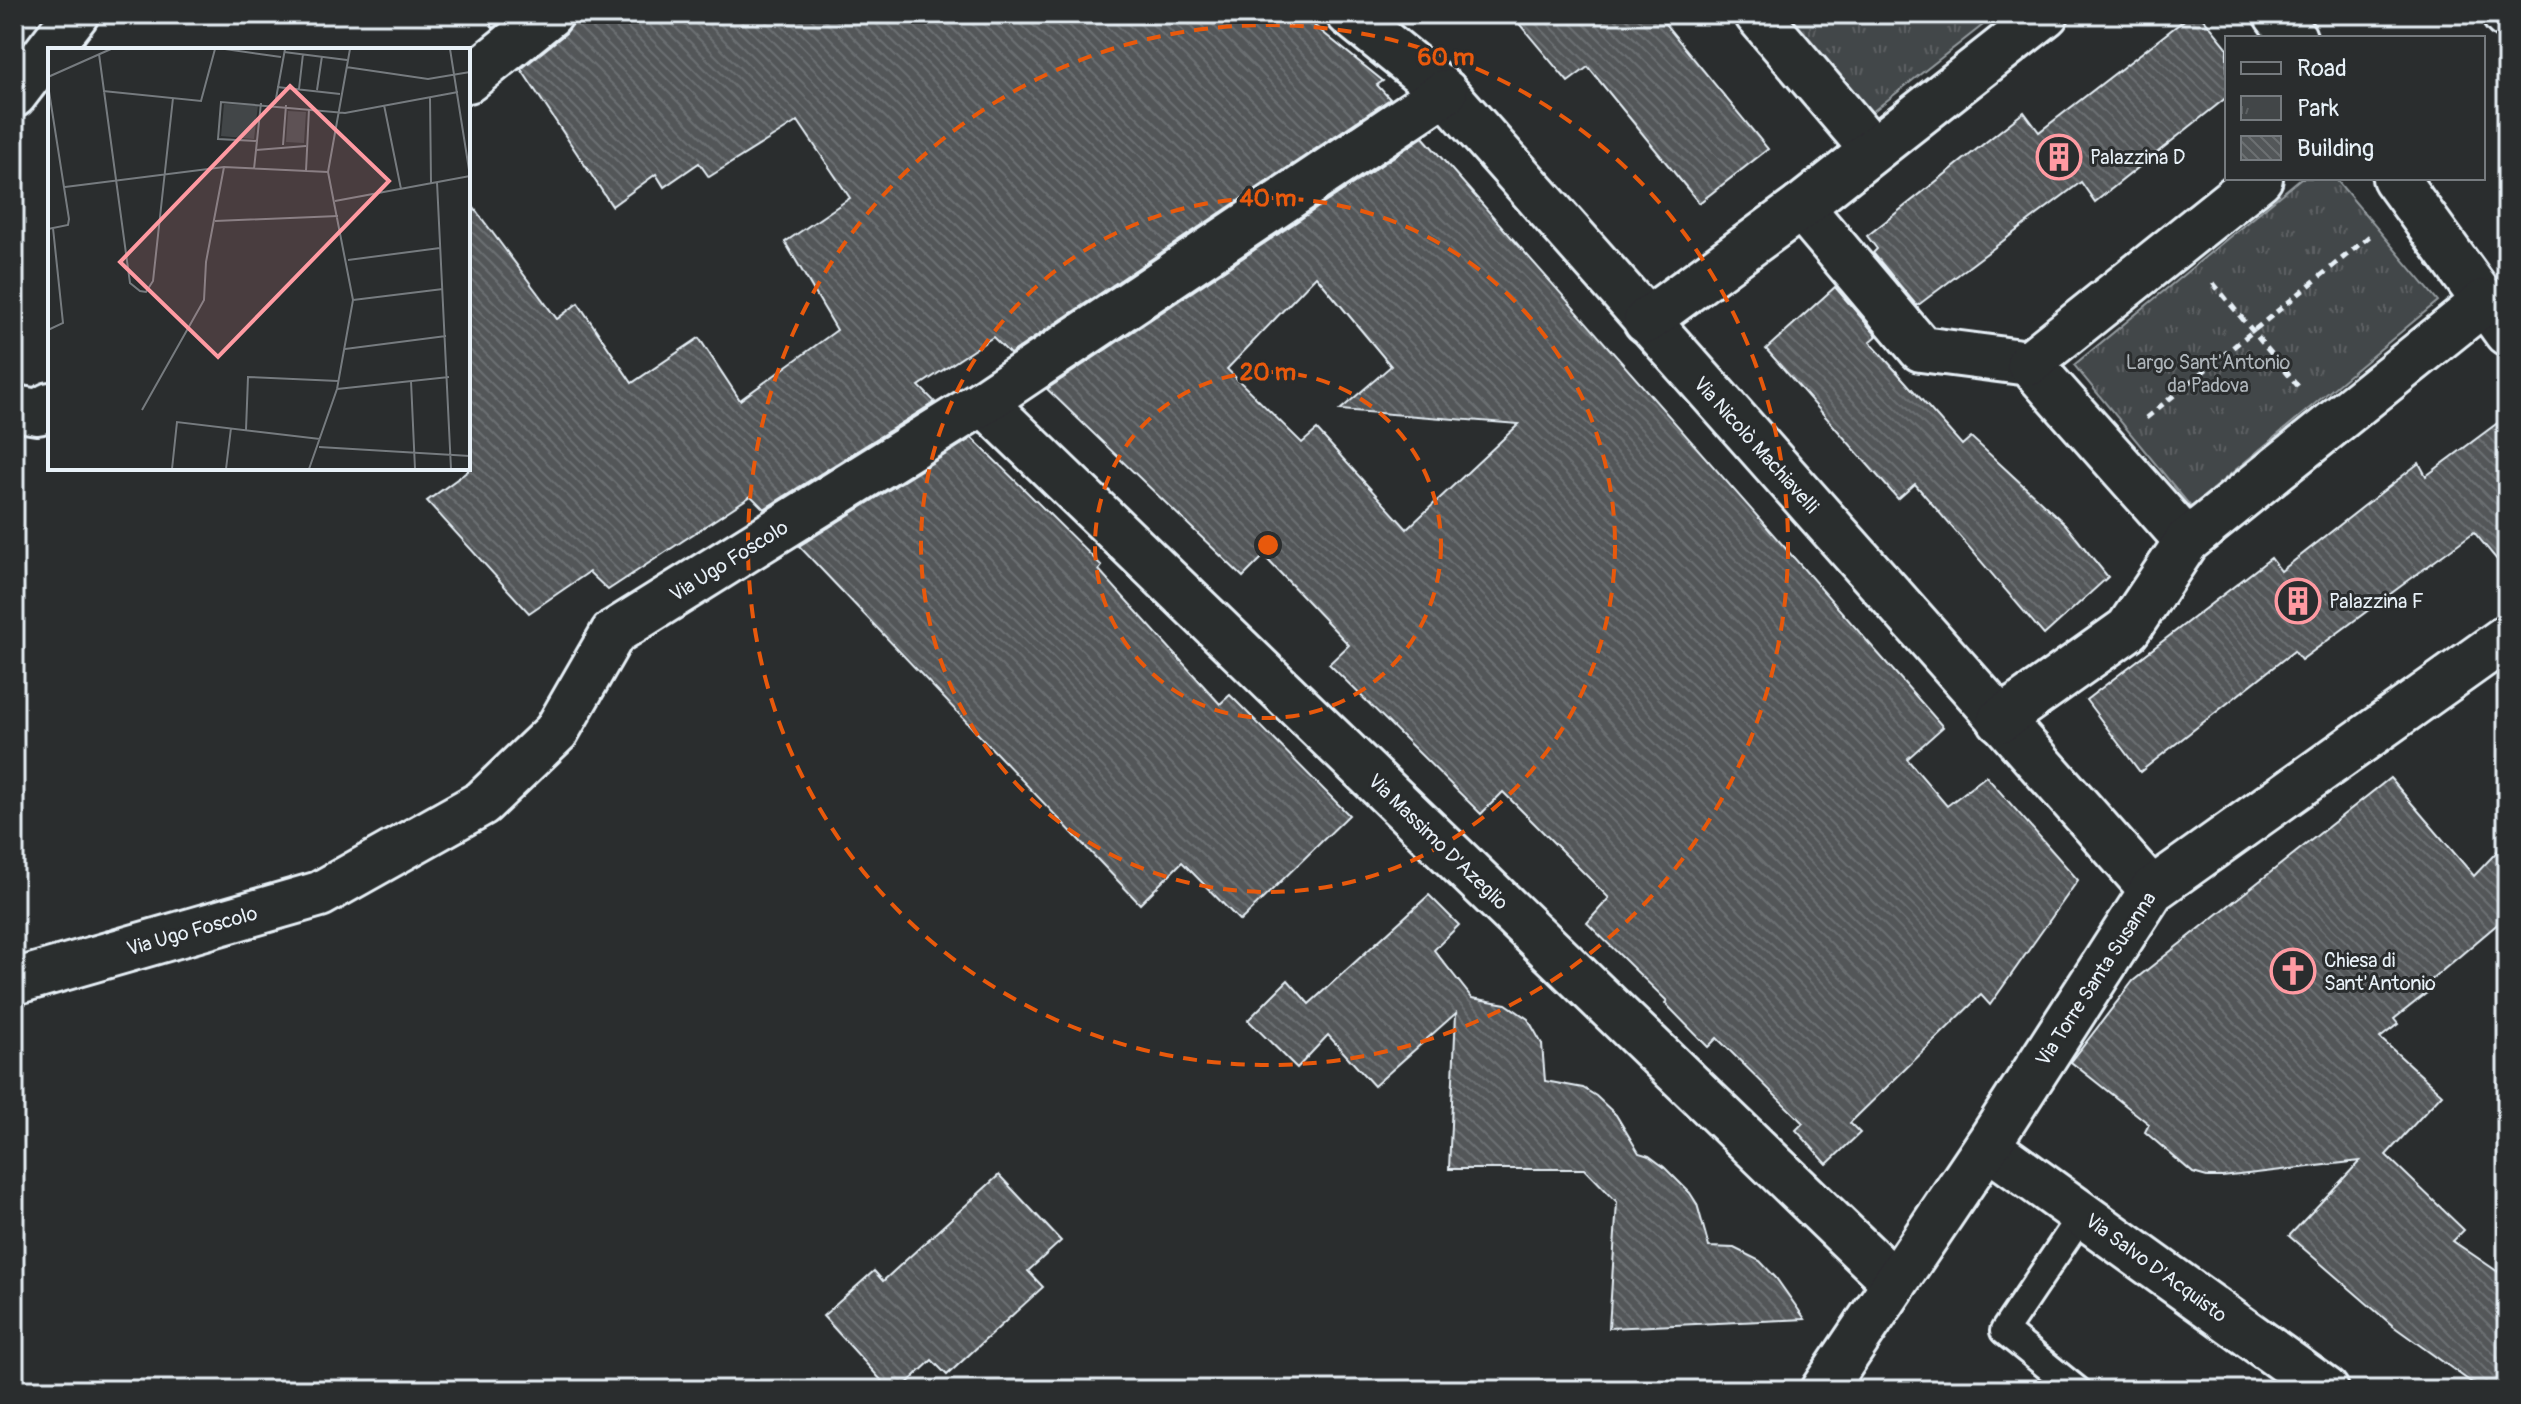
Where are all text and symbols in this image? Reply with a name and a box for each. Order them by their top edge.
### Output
legend [2225,36,2485,180]
text: 60 m [1418,43,1474,72]
inset map [48,48,470,470]
text: Road [2297,54,2347,83]
text: Park [2297,94,2339,123]
building icon: Palazzina D [2035,133,2083,181]
text: Building [2297,134,2374,163]
place label: Palazzina D [2090,145,2185,170]
text: 40 m [1240,184,1296,213]
park label: Largo Sant'Antonio da Padova [2126,350,2291,398]
text: 20 m [1240,358,1296,387]
street label: Via Nicolò Machiavelli [1688,371,1824,519]
street label: Via Ugo Foscolo [665,515,793,607]
centre of rings [1254,531,1282,559]
building icon: Palazzina F [2274,577,2322,625]
place label: Palazzina F [2329,589,2424,614]
street label: Via Massimo D'Azeglio [1363,769,1514,916]
street label: Via Torre Santa Susanna [2030,887,2162,1071]
street label: Via Ugo Foscolo [124,900,260,962]
church icon: Chiesa di Sant'Antonio [2269,947,2317,995]
place label: Chiesa di Sant'Antonio [2324,948,2436,996]
street label: Via Salvo D'Acquisto [2080,1208,2232,1328]

